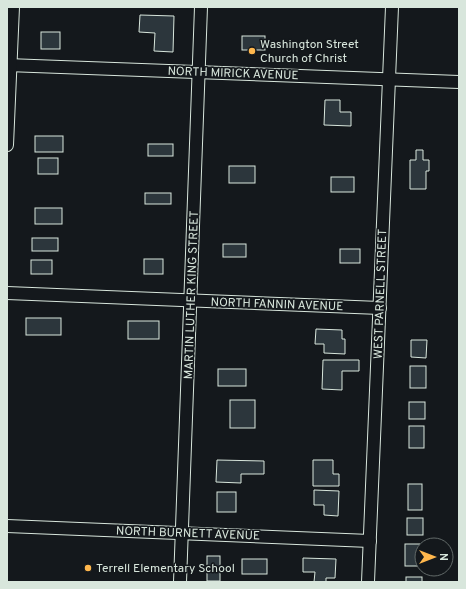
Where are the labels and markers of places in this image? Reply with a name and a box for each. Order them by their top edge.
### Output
place label: Washington Street Church of Christ [260,37,359,67]
marker: Washington Street Church of Christ [247,46,257,56]
place label: Terrell Elementary School [96,561,235,577]
marker: Terrell Elementary School [83,563,93,573]

